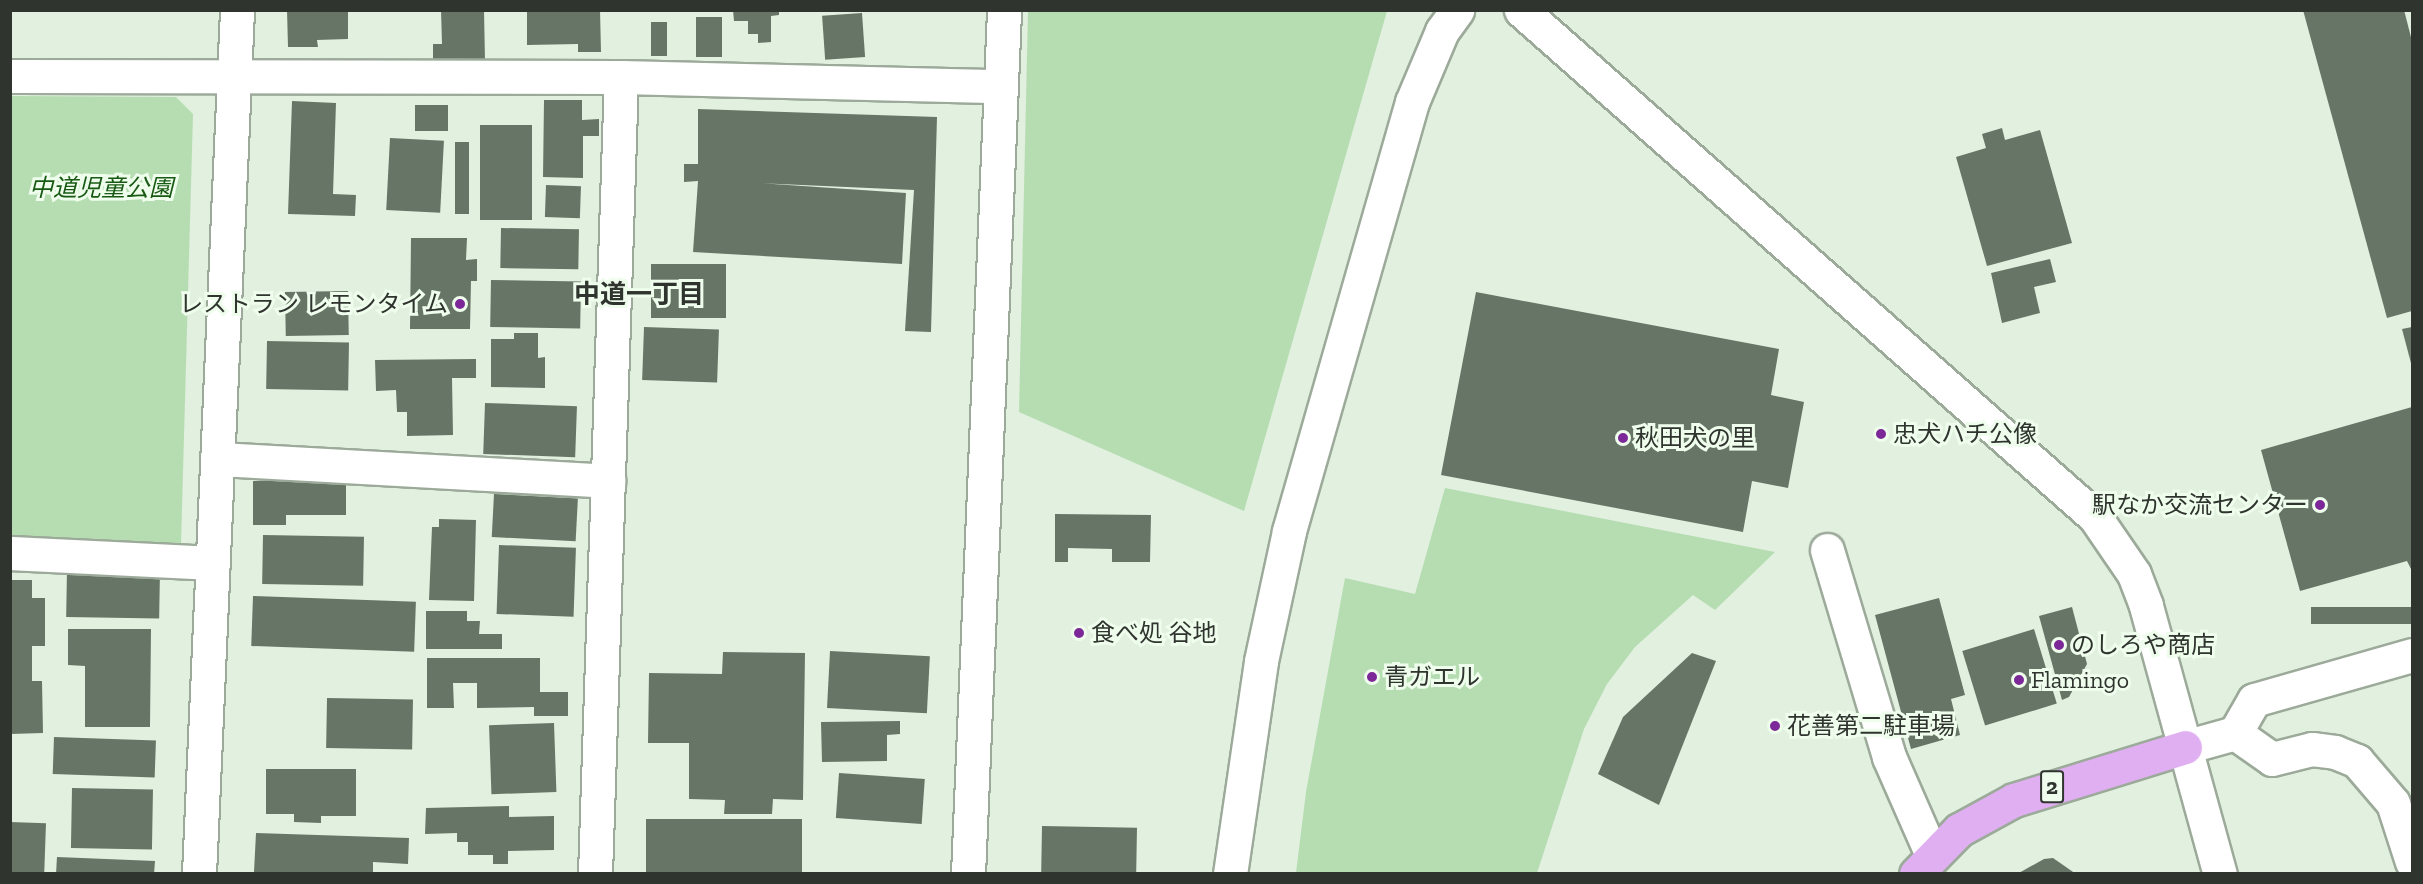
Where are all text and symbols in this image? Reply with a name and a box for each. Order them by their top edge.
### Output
park label: 中道児童公園 [29,174,173,202]
district label: 中道一丁目 [574,279,704,311]
place label: レストラン レモンタイム [179,290,448,318]
marker: レストラン レモンタイム [453,297,467,311]
place label: 忠犬ハチ公像 [1893,420,2037,448]
place label: 秋田犬の里 [1635,424,1755,452]
marker: 忠犬ハチ公像 [1874,427,1888,441]
marker: 秋田犬の里 [1616,431,1630,445]
place label: 駅なか交流センター [2092,491,2308,519]
marker: 駅なか交流センター [2313,498,2327,512]
place label: 食べ処 谷地 [1091,619,1216,647]
marker: 食べ処 谷地 [1072,626,1086,640]
place label: のしろや商店 [2071,631,2215,659]
marker: のしろや商店 [2052,638,2066,652]
place label: 青ガエル [1384,663,1480,691]
place label: Flamingo [2031,666,2129,694]
marker: 青ガエル [1365,670,1379,684]
marker: Flamingo [2012,673,2026,687]
place label: 花善第二駐車場 [1787,712,1955,740]
marker: 花善第二駐車場 [1768,719,1782,733]
road number: 2 [2040,768,2064,806]

